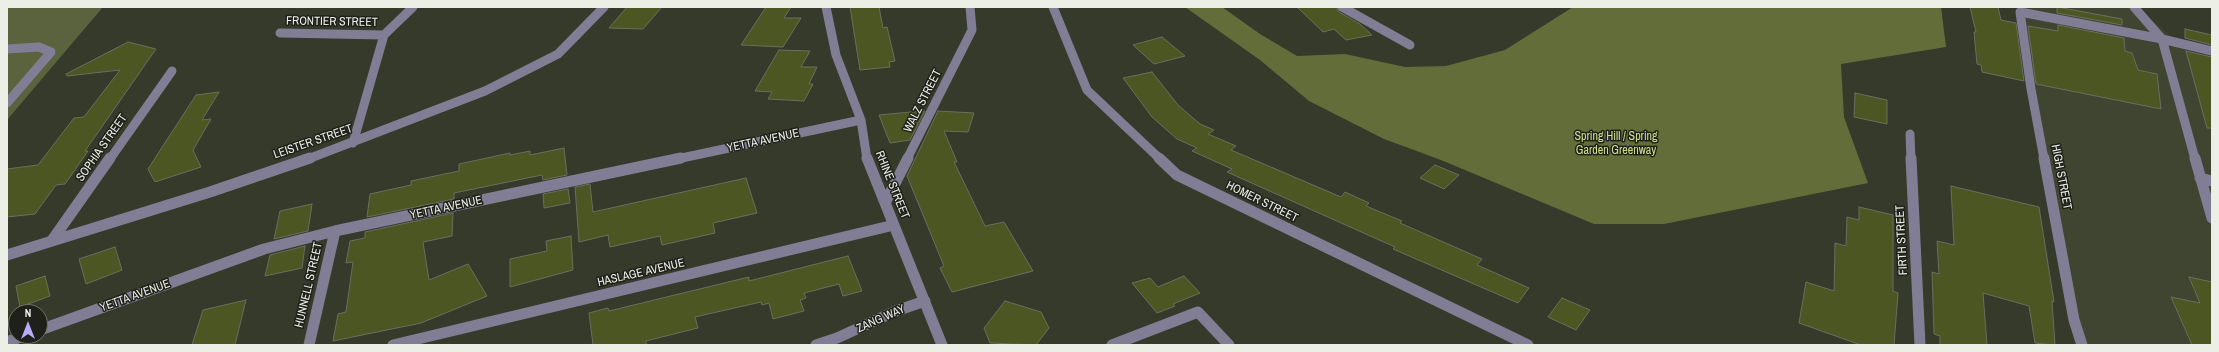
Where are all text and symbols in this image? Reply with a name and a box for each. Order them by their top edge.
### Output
street label: FRONTIER STREET [286,14,378,30]
street label: WALZ STREET [901,67,945,135]
street label: SOPHIA STREET [74,112,130,184]
street label: LEISTER STREET [272,122,354,162]
street label: YETTA AVENUE [726,126,800,156]
park label: Spring Hill / Spring Garden Greenway [1574,130,1658,158]
street label: HIGH STREET [2048,143,2074,211]
street label: RHINE STREET [872,149,912,221]
street label: HOMER STREET [1224,178,1300,226]
street label: YETTA AVENUE [409,193,483,223]
street label: FIRTH STREET [1893,204,1911,276]
street label: HUNNELL STREET [292,241,326,329]
street label: HASLAGE AVENUE [596,256,686,290]
street label: YETTA AVENUE [98,277,172,315]
street label: ZANG WAY [855,302,907,336]
north arrow [8,304,48,344]
text: N [25,306,31,320]

